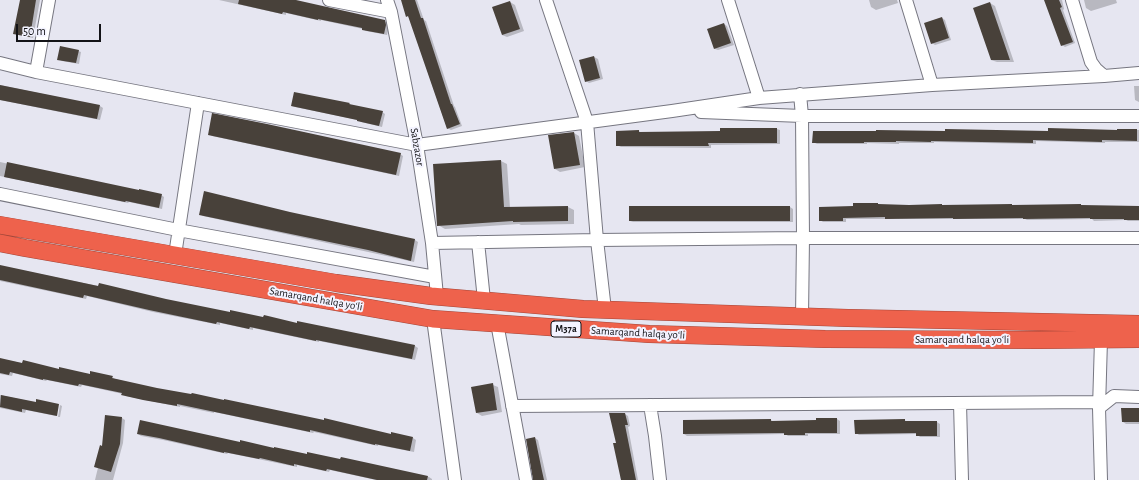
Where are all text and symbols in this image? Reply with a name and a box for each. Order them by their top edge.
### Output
scale bar [18,16,103,42]
text: 50 m [23,25,46,37]
street label: Sabzazor [407,127,427,167]
street label: Samarqand halqa yoʻli [268,284,364,314]
road number: M37a [551,321,581,337]
street label: Samarqand halqa yoʻli [591,324,685,342]
street label: Samarqand halqa yoʻli [915,333,1009,347]

